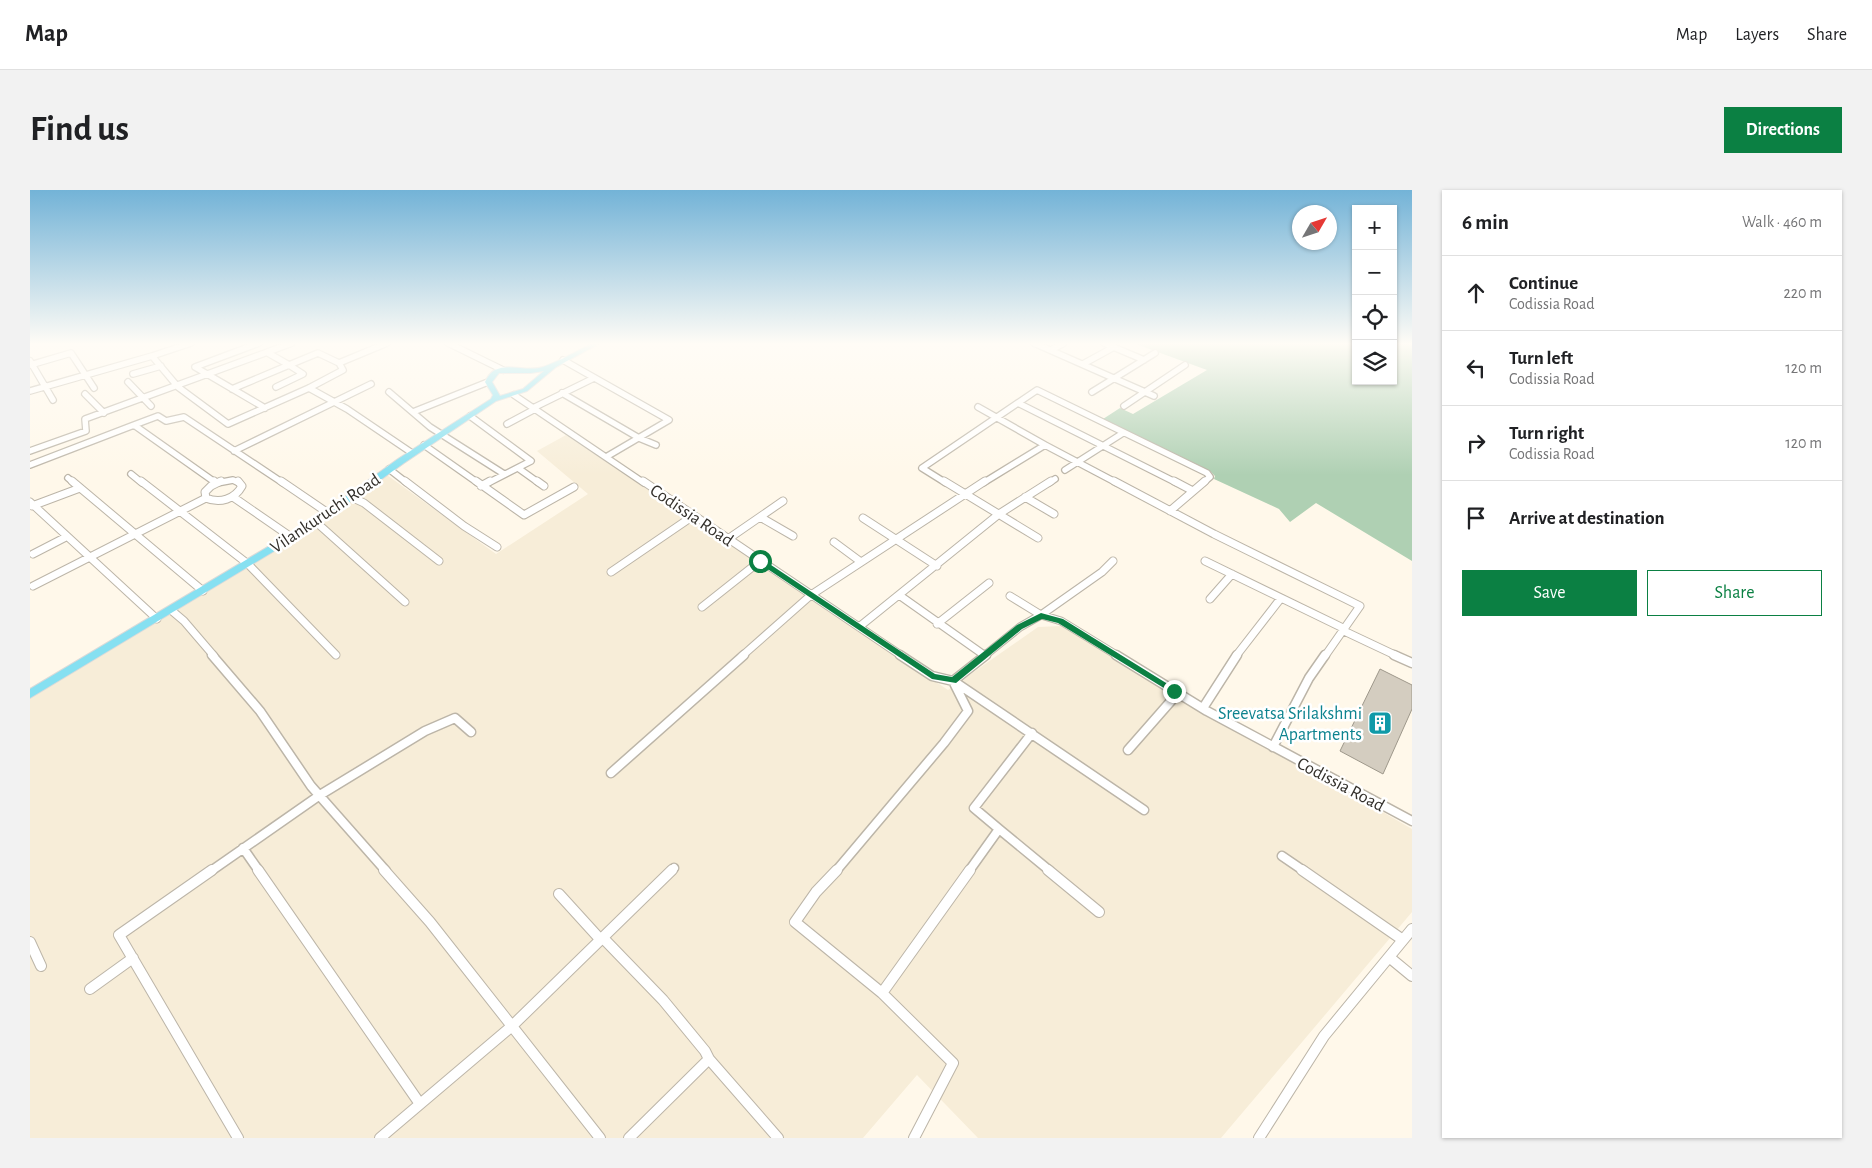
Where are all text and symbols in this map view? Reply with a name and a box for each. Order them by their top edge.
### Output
text: Map [25,22,68,46]
text: Map [1676,26,1707,44]
text: Layers [1735,26,1779,44]
text: Share [1807,26,1847,44]
button: Directions [1724,107,1842,153]
text: Find us [30,112,129,147]
north arrow [1292,205,1337,250]
map controls [1352,205,1397,385]
button: + [1352,205,1397,250]
text: 6 min [1462,212,1509,233]
text: Walk · 460 m [1742,214,1822,230]
button: − [1352,250,1397,295]
text: Continue [1509,274,1578,293]
icon: ahead [1462,279,1490,307]
text: 220 m [1784,285,1822,301]
button: locate [1352,295,1397,340]
text: Codissia Road [1509,296,1595,312]
button: layers [1352,340,1397,385]
text: Turn left [1509,349,1573,368]
icon: left [1462,354,1490,382]
text: 120 m [1785,360,1822,376]
text: Codissia Road [1509,371,1595,387]
text: Turn right [1509,424,1584,443]
icon: right [1462,429,1490,457]
text: 120 m [1785,435,1822,451]
text: Codissia Road [1509,446,1595,462]
street label: Vilankuruchi Road [267,471,384,557]
street label: Codissia Road [646,481,736,550]
icon: arrive [1462,504,1490,532]
text: Arrive at destination [1509,509,1665,528]
route start [749,550,772,573]
button: Save [1462,570,1637,616]
button: Share [1647,570,1822,616]
route end [1163,680,1186,703]
place label: Sreevatsa Srilakshmi Apartments [1218,705,1362,744]
building icon: Sreevatsa Srilakshmi Apartments [1367,710,1393,736]
street label: Codissia Road [1294,754,1387,815]

